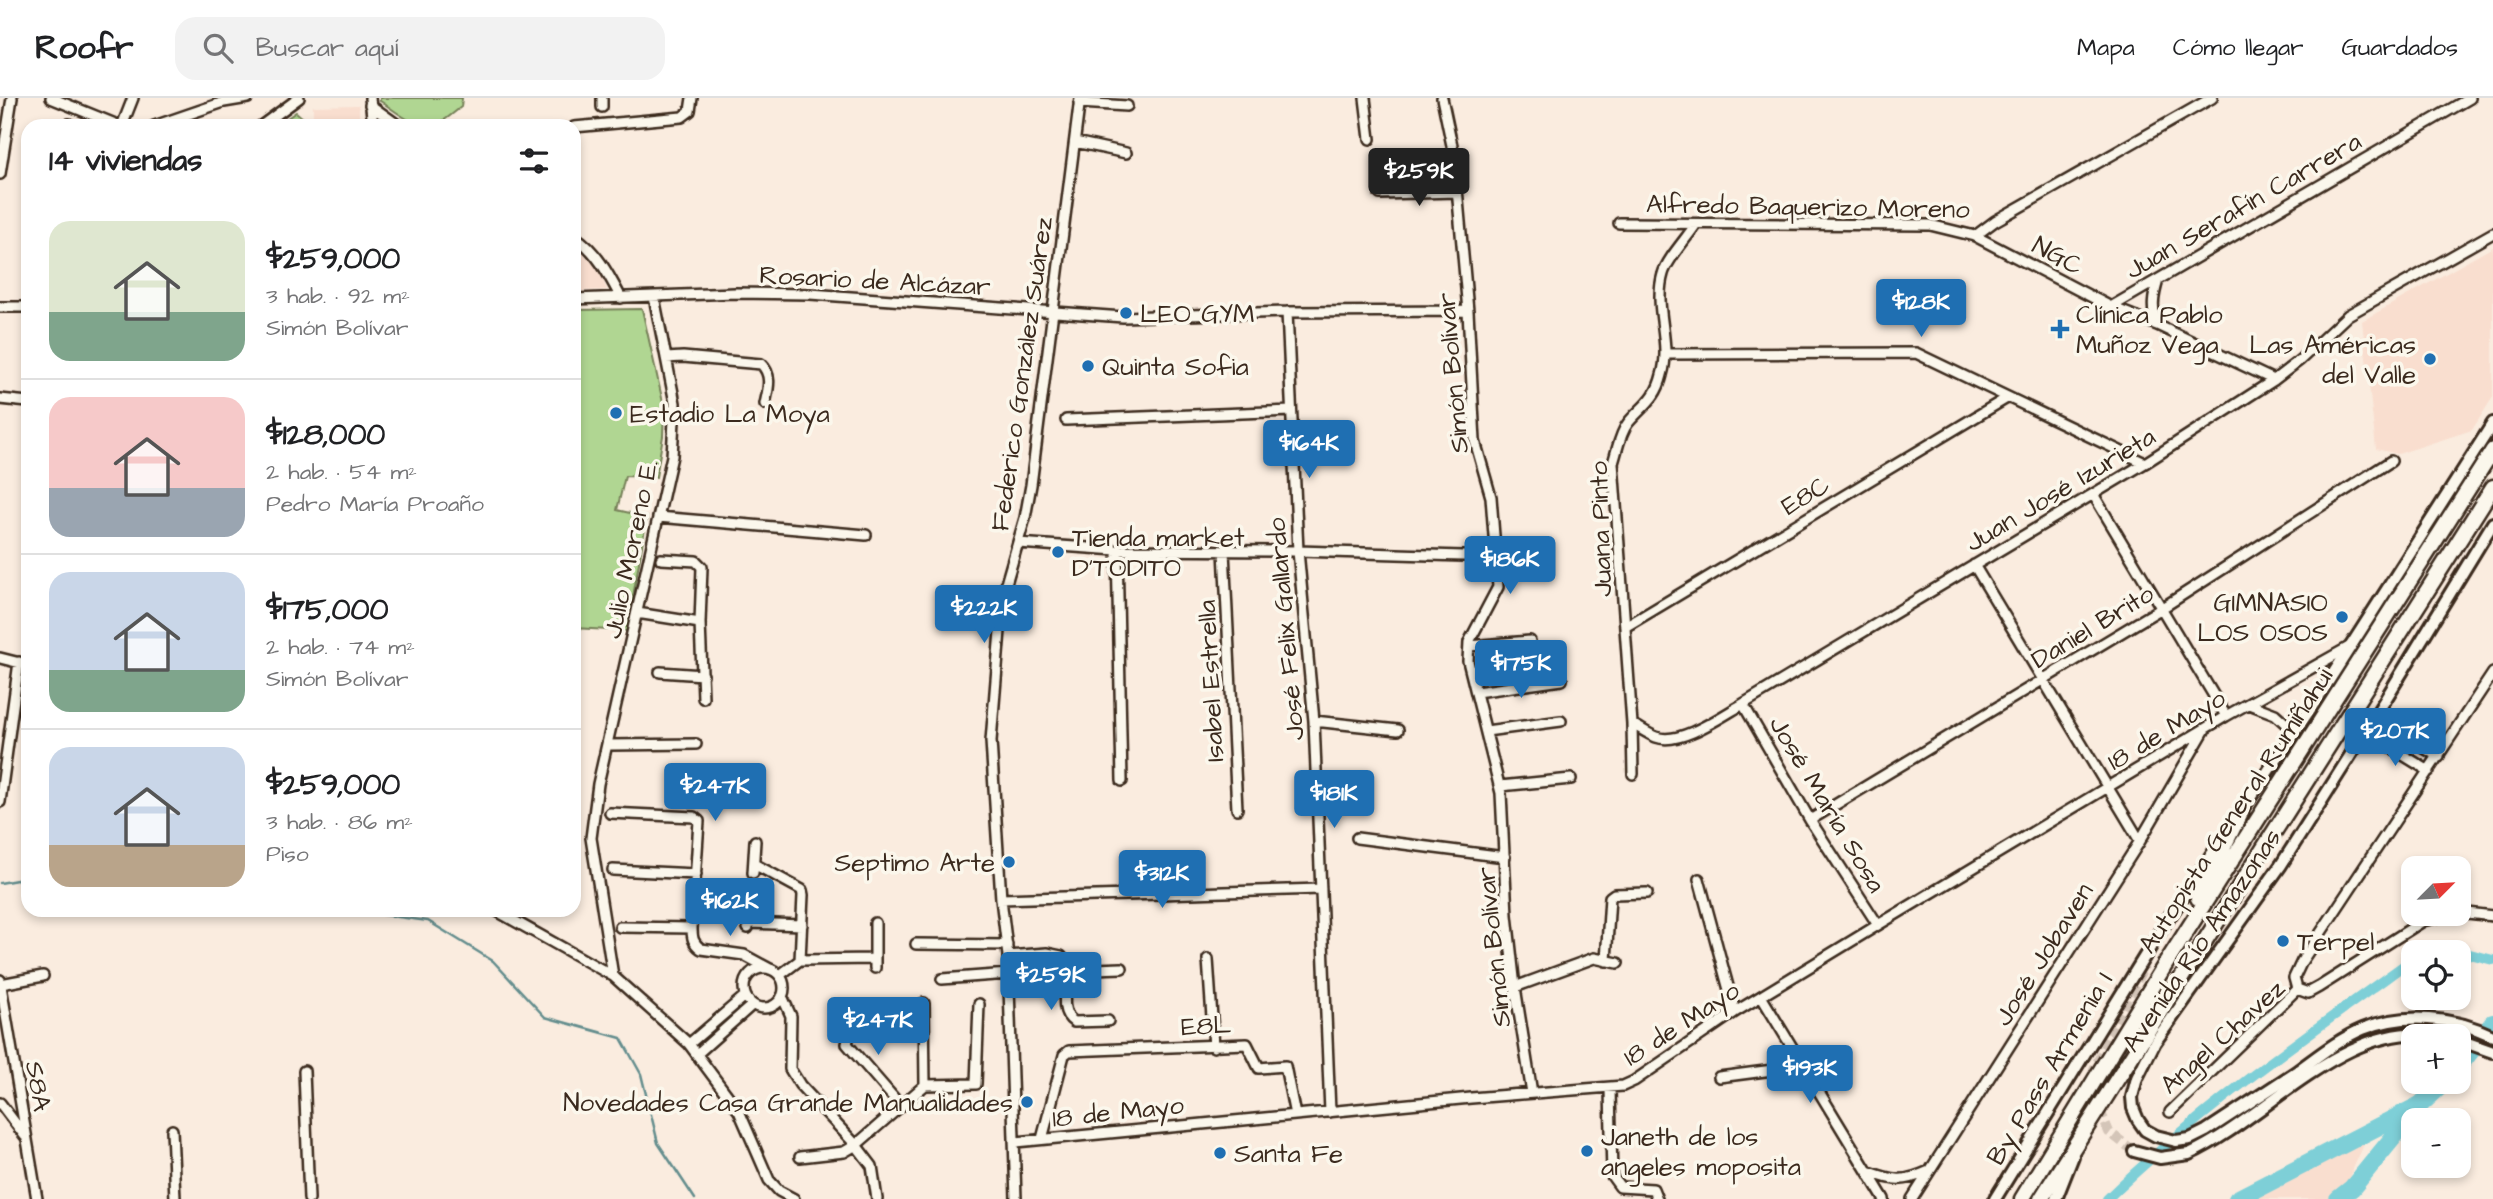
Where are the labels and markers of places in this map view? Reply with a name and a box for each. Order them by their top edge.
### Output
pin: $259K [1370,148,1468,208]
pin: $128K [1872,280,1970,339]
place label: LEO GYM [1140,296,1255,332]
place label: Clínica Pablo Muñoz Vega [2076,297,2223,365]
marker: LEO GYM [1118,305,1134,321]
marker: Clínica Pablo Muñoz Vega [2050,319,2070,339]
place label: Las Américas del Valle [2249,327,2416,393]
place label: Quinta Sofia [1102,349,1249,385]
marker: Las Américas del Valle [2422,351,2438,367]
marker: Quinta Sofia [1080,358,1096,374]
place label: Estadio La Moya [630,396,830,434]
marker: Estadio La Moya [608,405,624,421]
pin: $164K [1260,420,1358,480]
place label: Tienda market D'TODITO [1072,520,1245,586]
pin: $186K [1461,536,1559,596]
marker: Tienda market D'TODITO [1050,544,1066,560]
place label: GIMNASIO LOS OSOS [2197,585,2328,651]
pin: $222K [935,586,1033,645]
marker: GIMNASIO LOS OSOS [2334,609,2350,625]
pin: $175K [1472,640,1570,700]
pin: $207K [2346,708,2444,768]
pin: $247K [666,764,764,823]
pin: $181K [1285,770,1383,830]
place label: Septimo Arte [834,845,995,881]
pin: $312K [1113,850,1211,910]
marker: Septimo Arte [1001,854,1017,870]
pin: $162K [681,878,779,938]
place label: Terpel [2297,924,2374,960]
marker: Terpel [2275,933,2291,949]
pin: $259K [1002,953,1100,1012]
pin: $247K [829,998,927,1057]
pin: $193K [1761,1046,1859,1105]
place label: Novedades Casa Grande Manualidades [563,1085,1013,1121]
marker: Novedades Casa Grande Manualidades [1019,1094,1035,1110]
place label: Janeth de los angeles moposita [1601,1119,1801,1187]
place label: Santa Fe [1234,1136,1343,1172]
marker: Janeth de los angeles moposita [1579,1143,1595,1159]
marker: Santa Fe [1212,1145,1228,1161]

